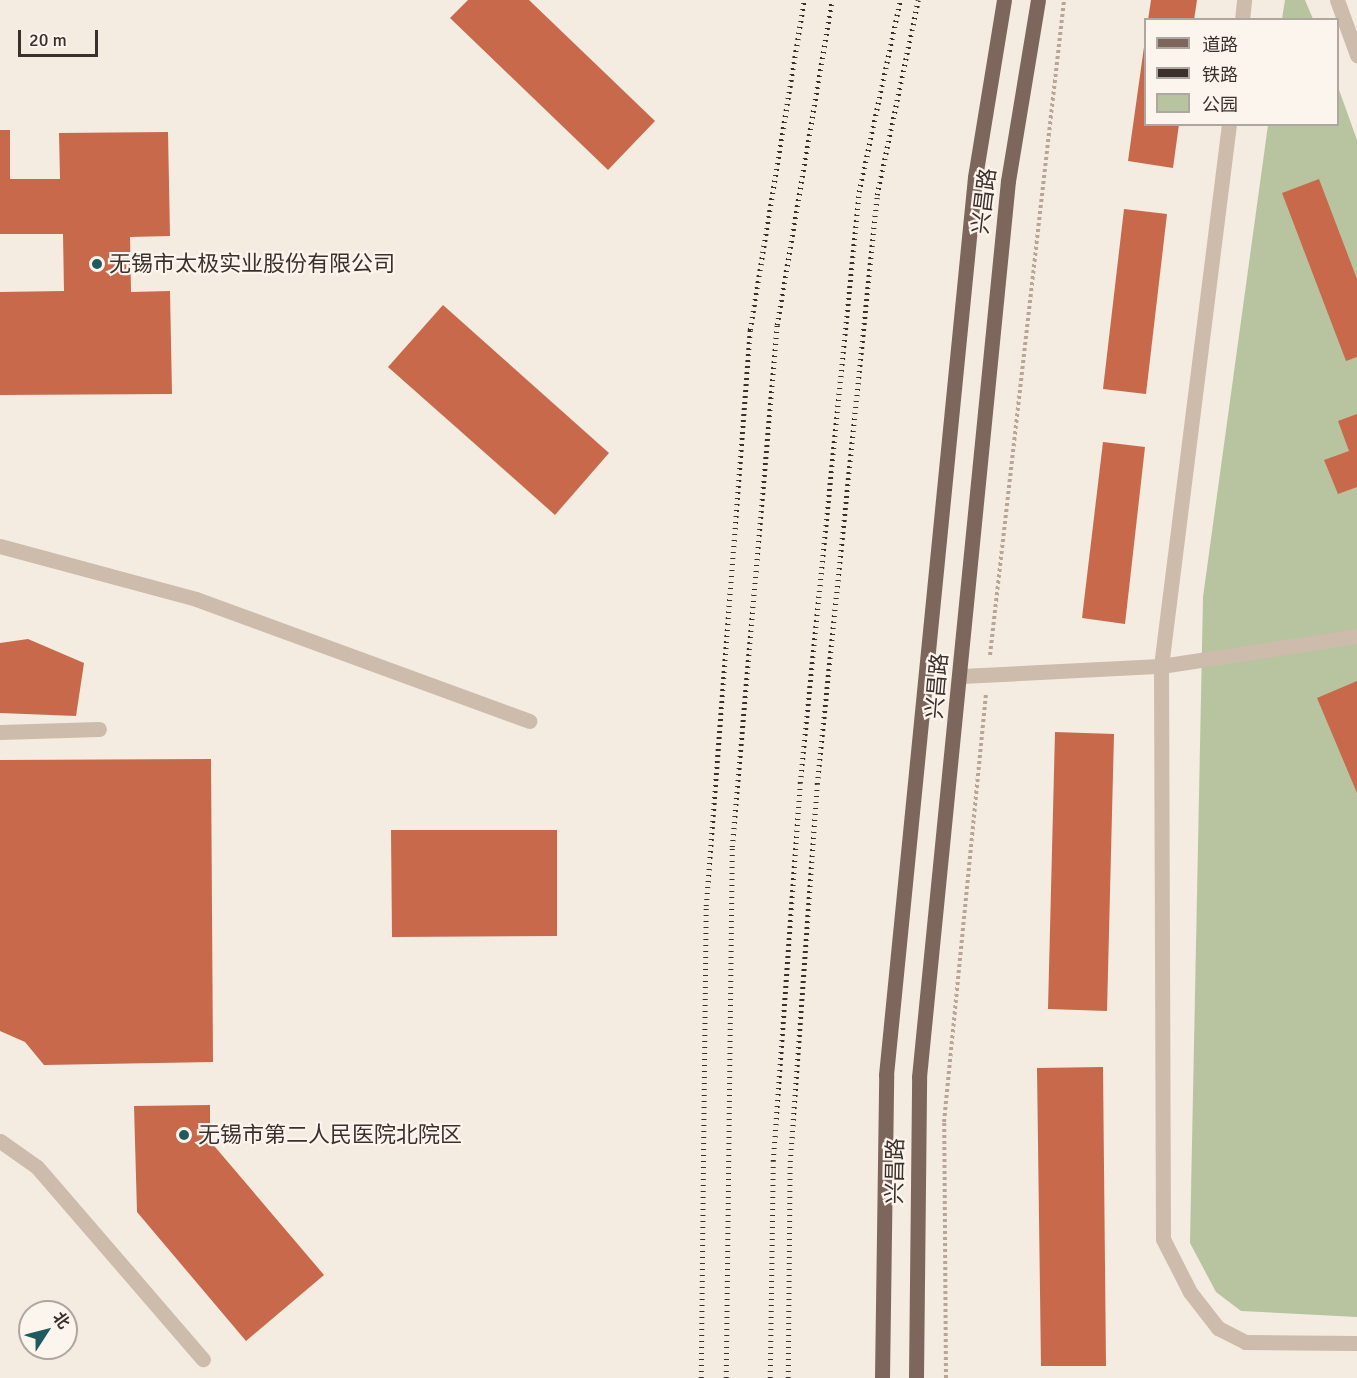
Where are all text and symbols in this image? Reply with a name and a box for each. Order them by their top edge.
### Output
scale bar [21,18,100,56]
legend [1144,18,1339,126]
text: 20 m [29,29,67,51]
text: 道路 [1202,34,1238,56]
text: 铁路 [1202,64,1238,86]
text: 公园 [1202,94,1238,116]
street label: 兴昌路 [967,167,1001,235]
place label: 无锡市太极实业股份有限公司 [109,251,395,277]
marker: 无锡市太极实业股份有限公司 [90,257,104,271]
street label: 兴昌路 [921,652,953,720]
place label: 无锡市第二人民医院北院区 [198,1122,462,1148]
marker: 无锡市第二人民医院北院区 [175,1126,193,1144]
street label: 兴昌路 [881,1138,909,1204]
north arrow [18,1300,78,1360]
text: 北 [48,1308,74,1333]

